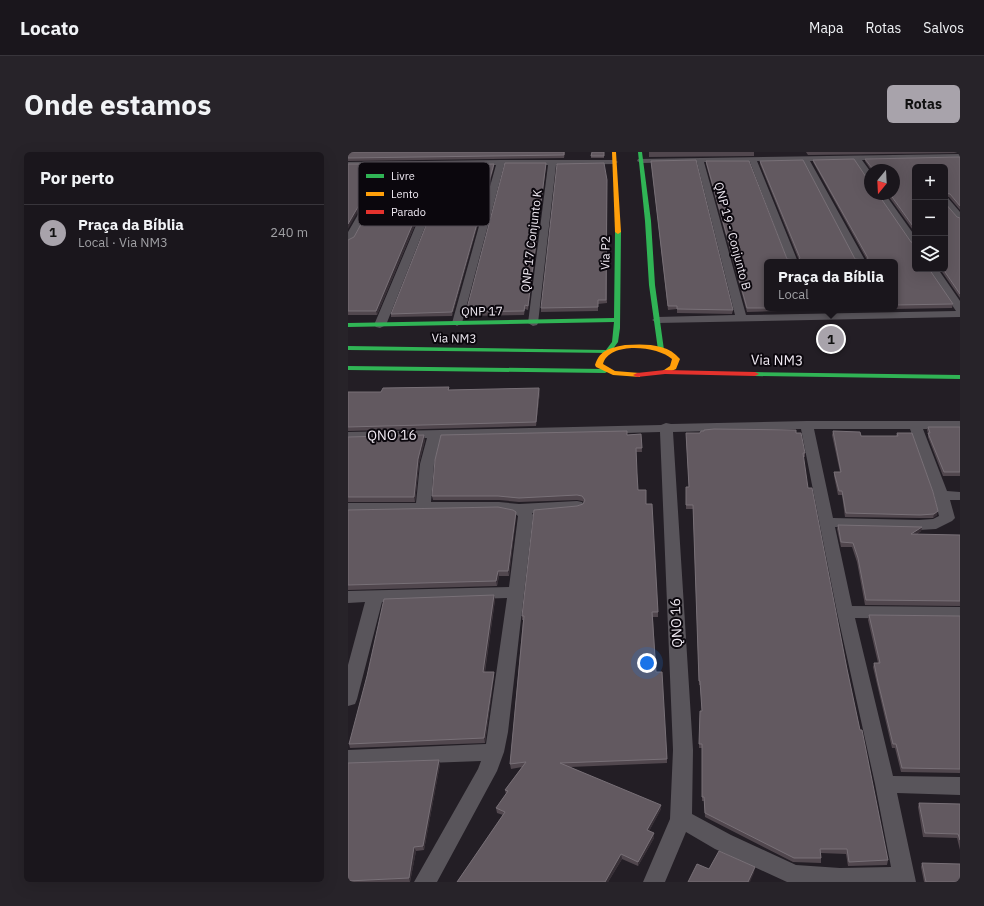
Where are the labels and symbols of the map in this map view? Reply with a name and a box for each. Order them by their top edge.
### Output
legend [358,162,490,226]
north arrow [864,164,900,200]
text: Livre [391,169,415,183]
street label: QNP 19 - Conjunto B [711,180,755,292]
text: Lento [391,187,419,201]
street label: QNP 17 Conjunto K [517,188,545,293]
text: Parado [391,205,426,219]
street label: Via P2 [597,236,613,270]
street label: QNP 17 [461,303,503,319]
pin: 1 [818,324,844,354]
street label: Via NM3 [431,330,477,346]
street label: Via NM3 [751,351,803,369]
street label: QNO 16 [367,426,417,444]
street label: QNO 16 [666,598,686,648]
your location [637,653,657,673]

